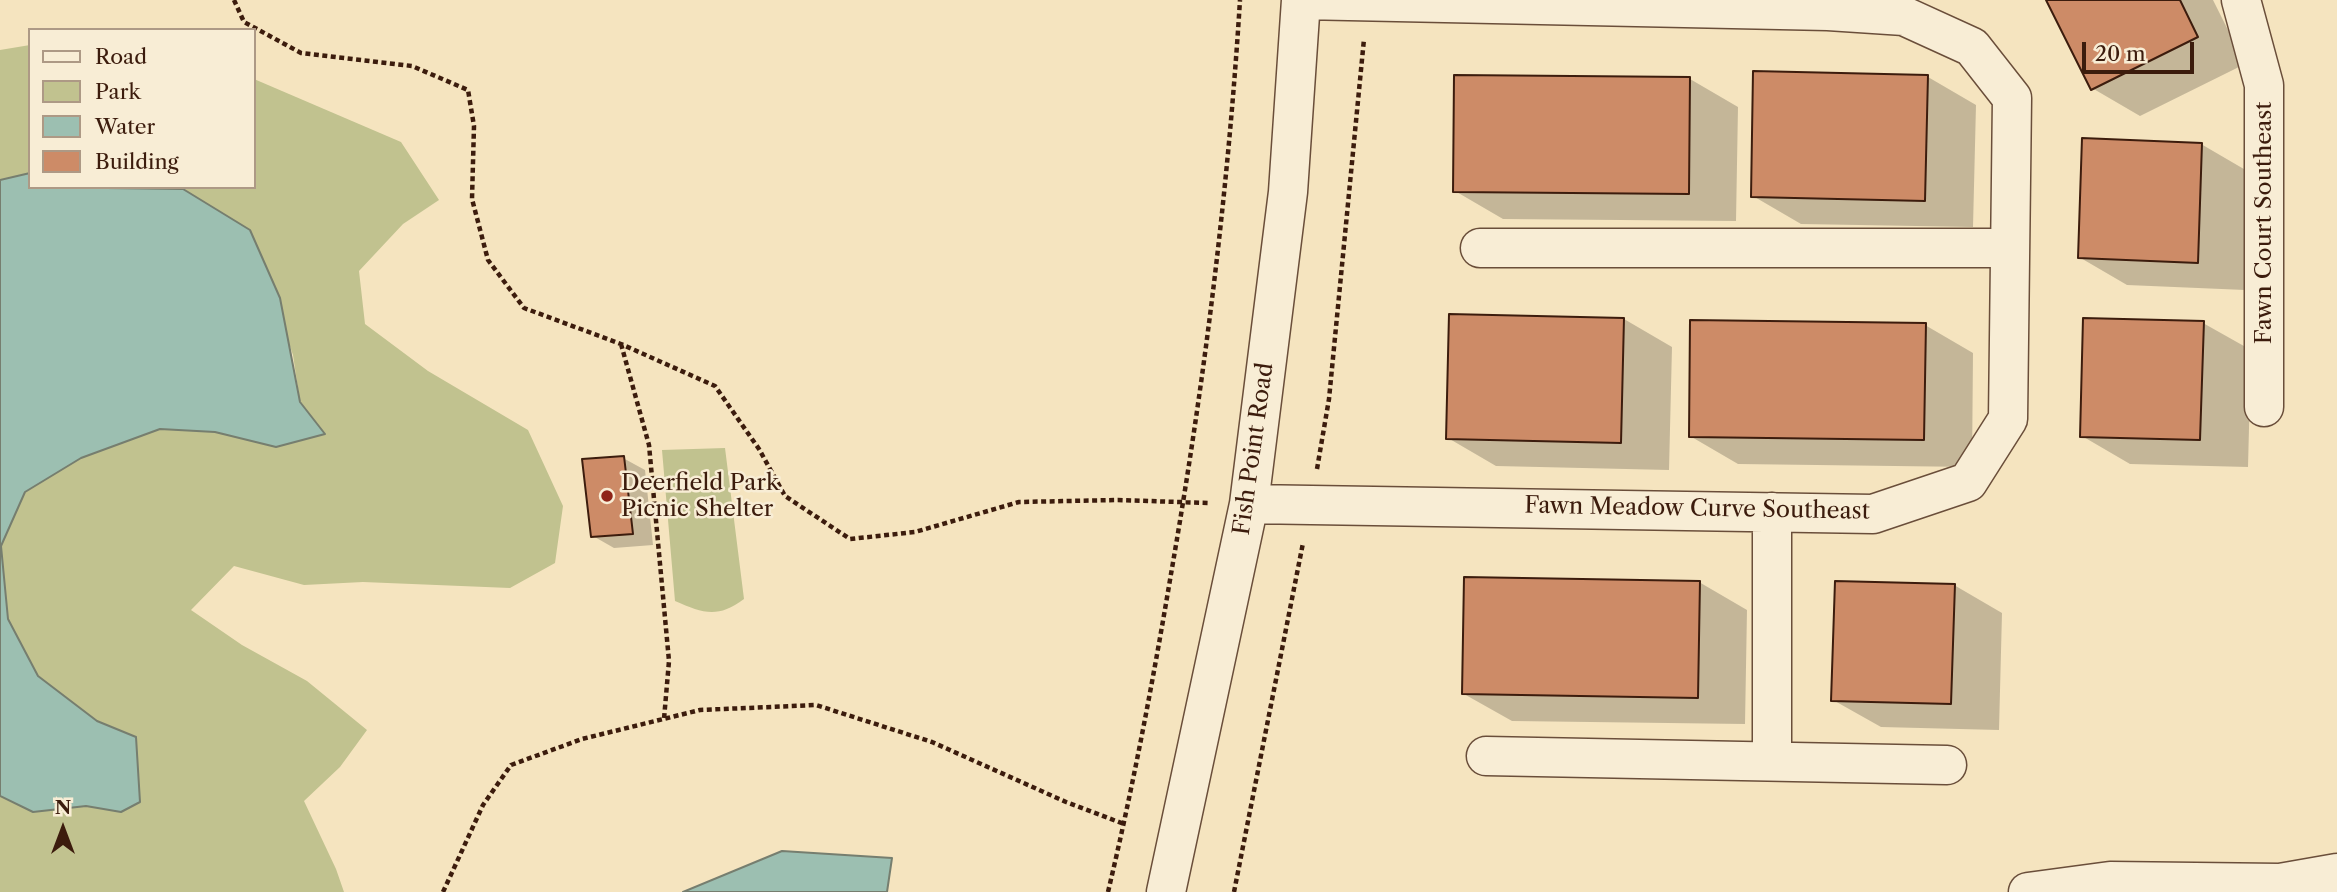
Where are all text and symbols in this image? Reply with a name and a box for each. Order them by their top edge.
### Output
legend [28,28,256,189]
scale bar [2085,28,2197,72]
text: 20 m [2095,41,2146,66]
text: Road [95,44,147,69]
text: Park [95,79,141,104]
street label: Fawn Court Southeast [2250,102,2278,344]
text: Water [95,114,155,139]
text: Building [95,149,179,174]
street label: Fish Point Road [1228,361,1280,537]
place label: Deerfield Park Picnic Shelter [621,469,779,523]
marker: Deerfield Park Picnic Shelter [599,488,615,504]
street label: Fawn Meadow Curve Southeast [1524,492,1870,526]
north arrow [28,794,98,864]
text: N [55,796,71,819]

